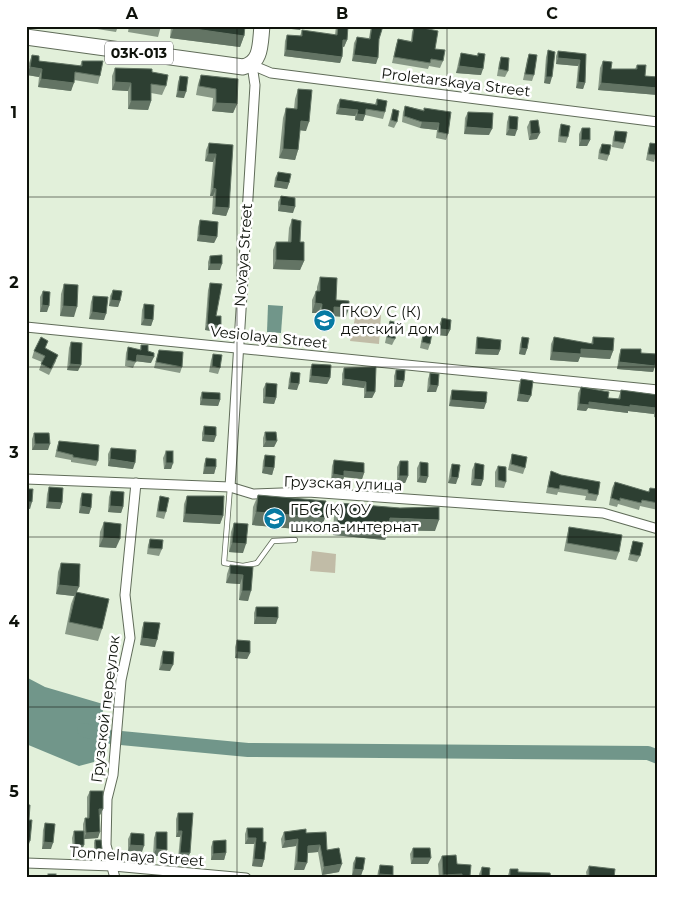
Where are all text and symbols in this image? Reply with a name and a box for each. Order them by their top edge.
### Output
text: A [125,4,139,23]
text: B [336,4,348,23]
text: C [546,4,558,23]
road number: 03К-013 [105,42,173,64]
street label: Proletarskaya Street [380,63,532,101]
text: 1 [11,103,17,122]
street label: Novaya Street [230,203,256,307]
text: 2 [9,273,19,292]
place label: ГКОУ С (К) детский дом [341,302,439,338]
school or university icon: ГКОУ С (К) детский дом [313,308,337,332]
street label: Vesiolaya Street [209,321,329,353]
text: 3 [8,443,19,462]
street label: Грузская улица [283,471,403,495]
place label: ГБС (К) ОУ школа-интернат [290,500,419,536]
school or university icon: ГБС (К) ОУ школа-интернат [262,506,286,530]
text: 4 [8,612,20,631]
street label: Грузской переулок [87,634,124,784]
text: 5 [9,782,19,801]
street label: Tonnelnaya Street [69,842,205,870]

